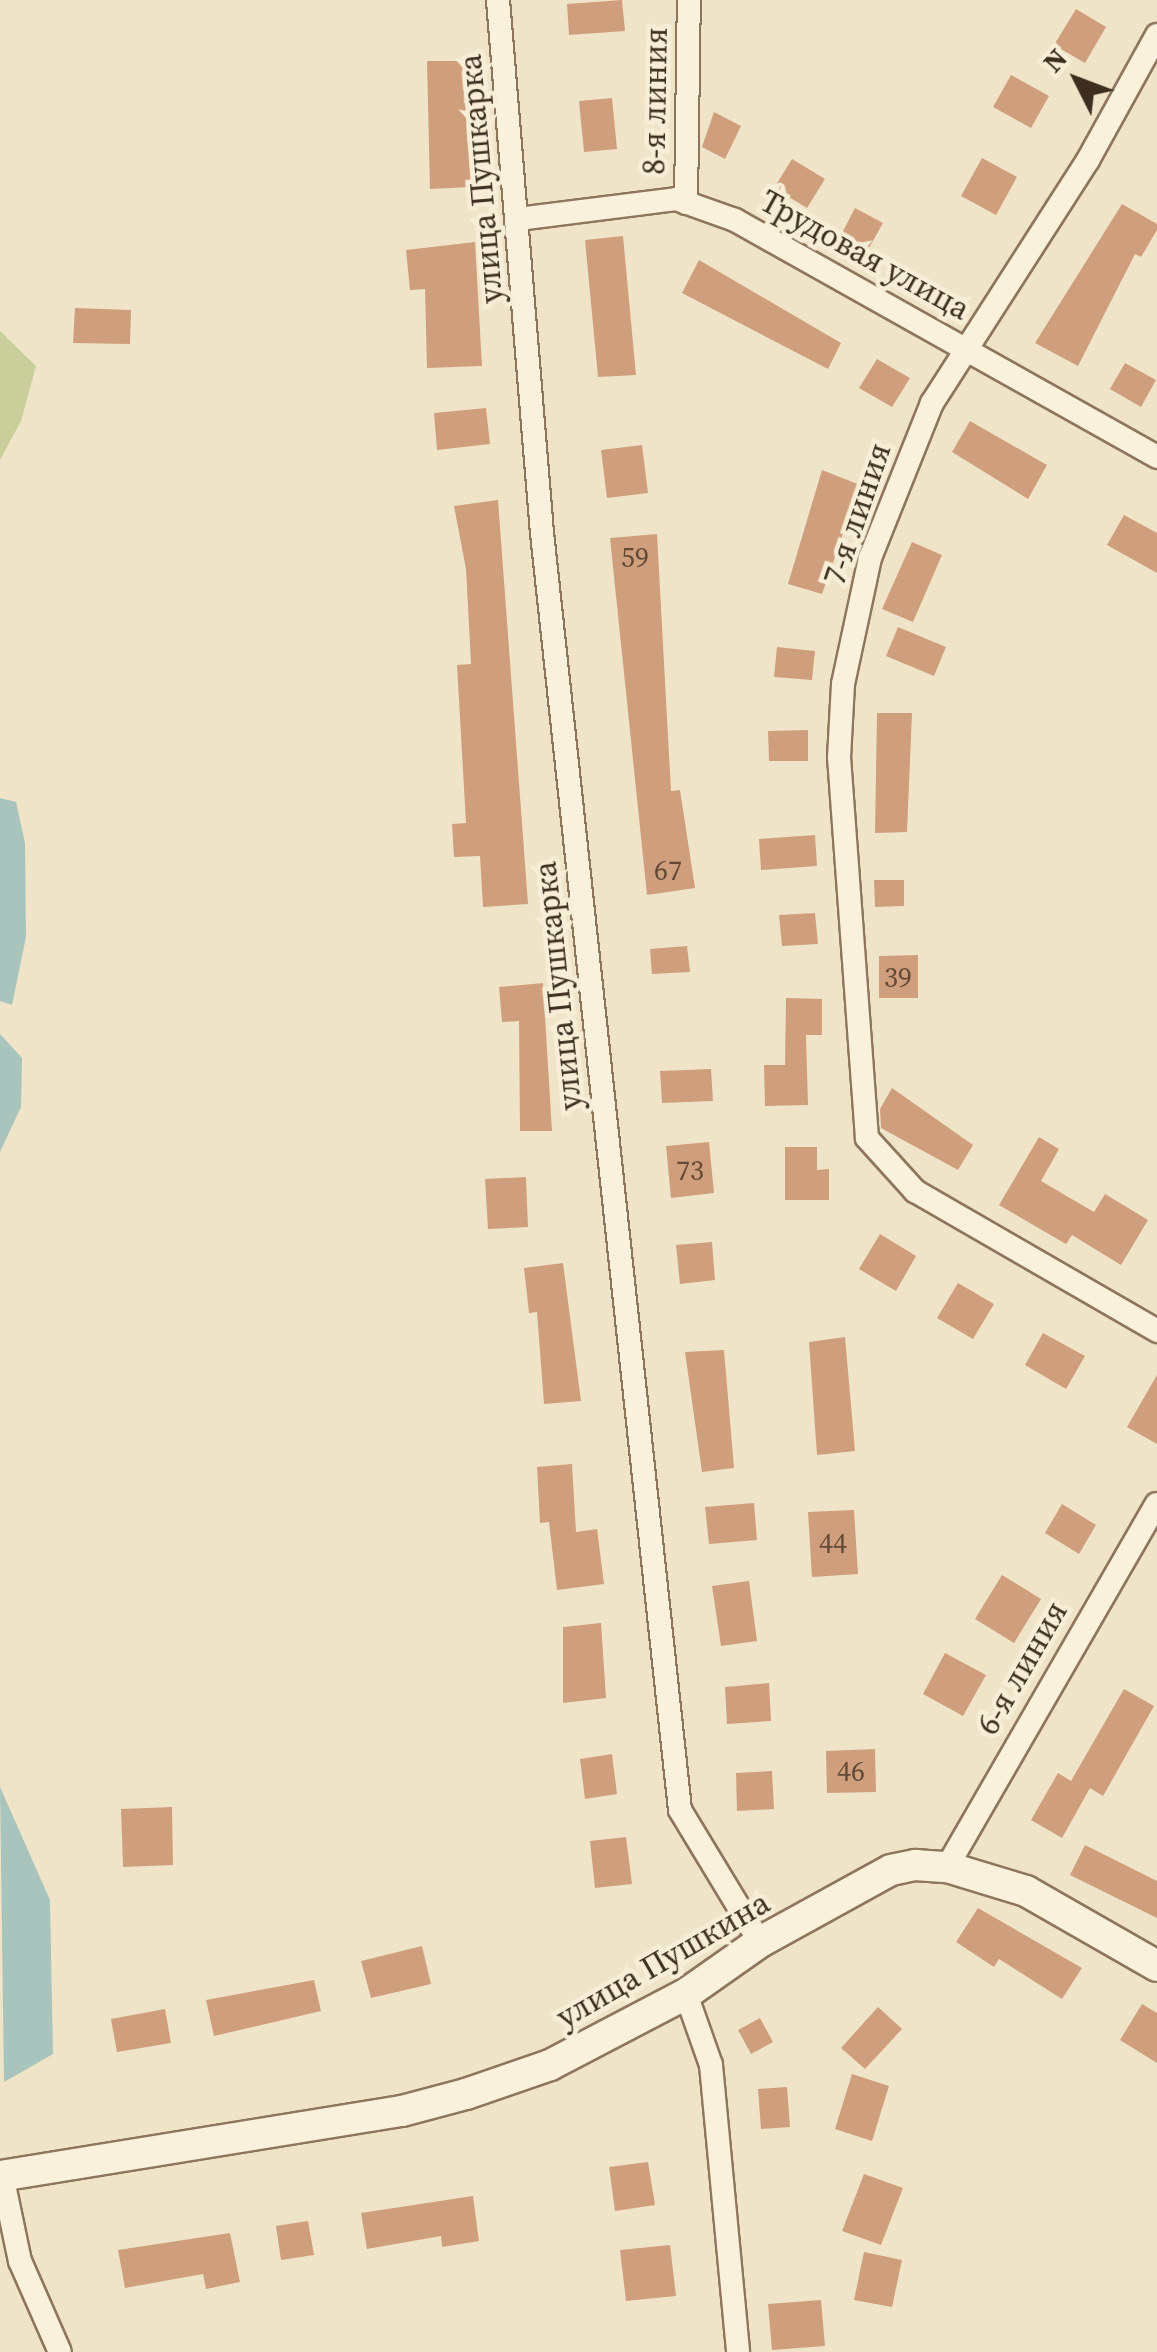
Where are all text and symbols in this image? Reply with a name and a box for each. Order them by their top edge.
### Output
street label: 8-я линия [635,27,675,175]
north arrow [1027,30,1127,130]
text: N [1034,40,1076,80]
street label: улица Пушкарка [451,53,511,305]
street label: Трудовая улица [754,182,976,328]
street label: 7-я линия [815,438,899,590]
house number: 59 [621,540,649,574]
house number: 67 [654,853,682,887]
street label: улица Пушкарка [526,860,590,1112]
house number: 39 [884,960,912,994]
house number: 73 [676,1153,704,1187]
house number: 44 [819,1526,847,1560]
street label: 6-я линия [969,1595,1075,1741]
house number: 46 [837,1754,865,1788]
street label: улица Пушкина [549,1883,777,2037]

